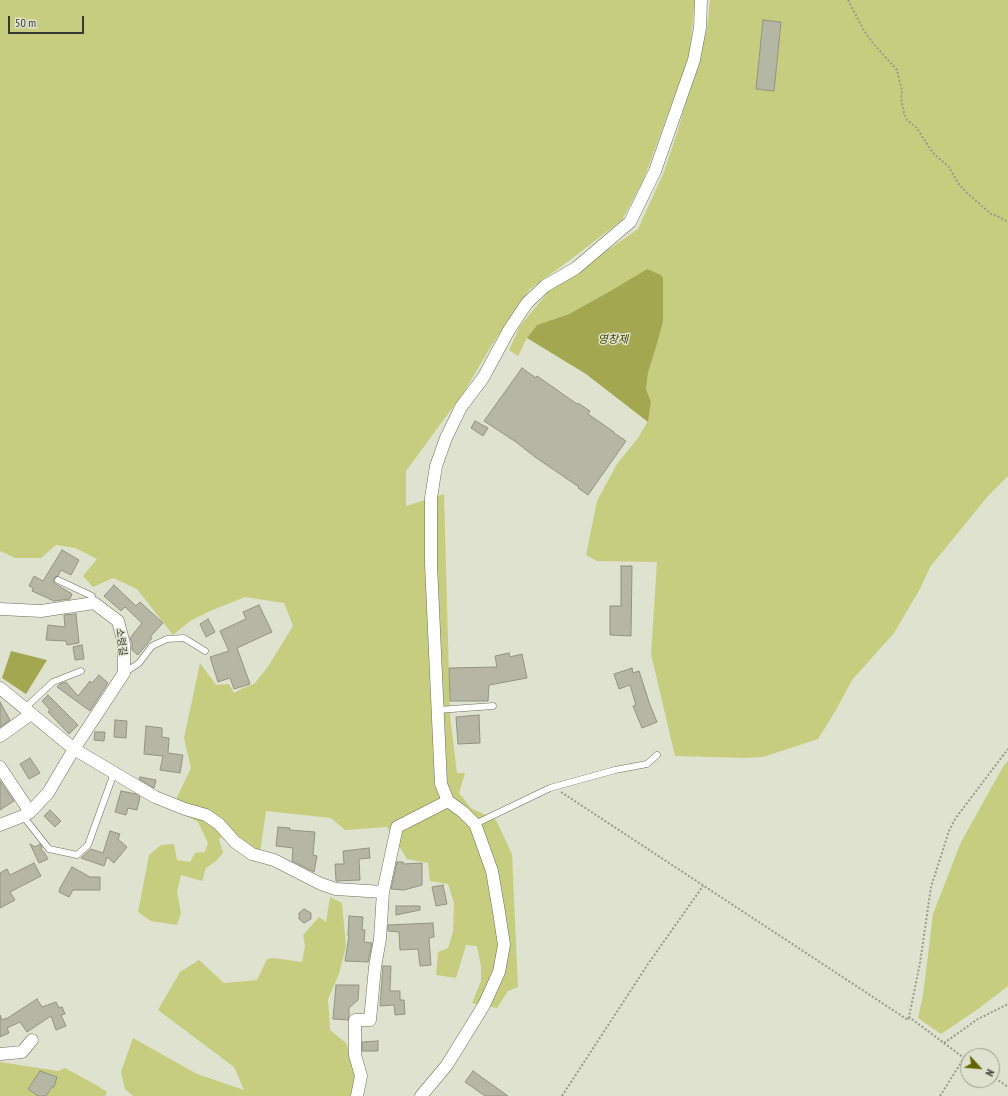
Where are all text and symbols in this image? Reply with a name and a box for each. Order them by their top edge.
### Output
scale bar [10,8,86,34]
text: 50 m [15,15,36,30]
water label: 영창제 [598,333,628,347]
street label: 소령길 [113,627,129,657]
north arrow [960,1048,1000,1088]
text: N [982,1067,997,1079]

